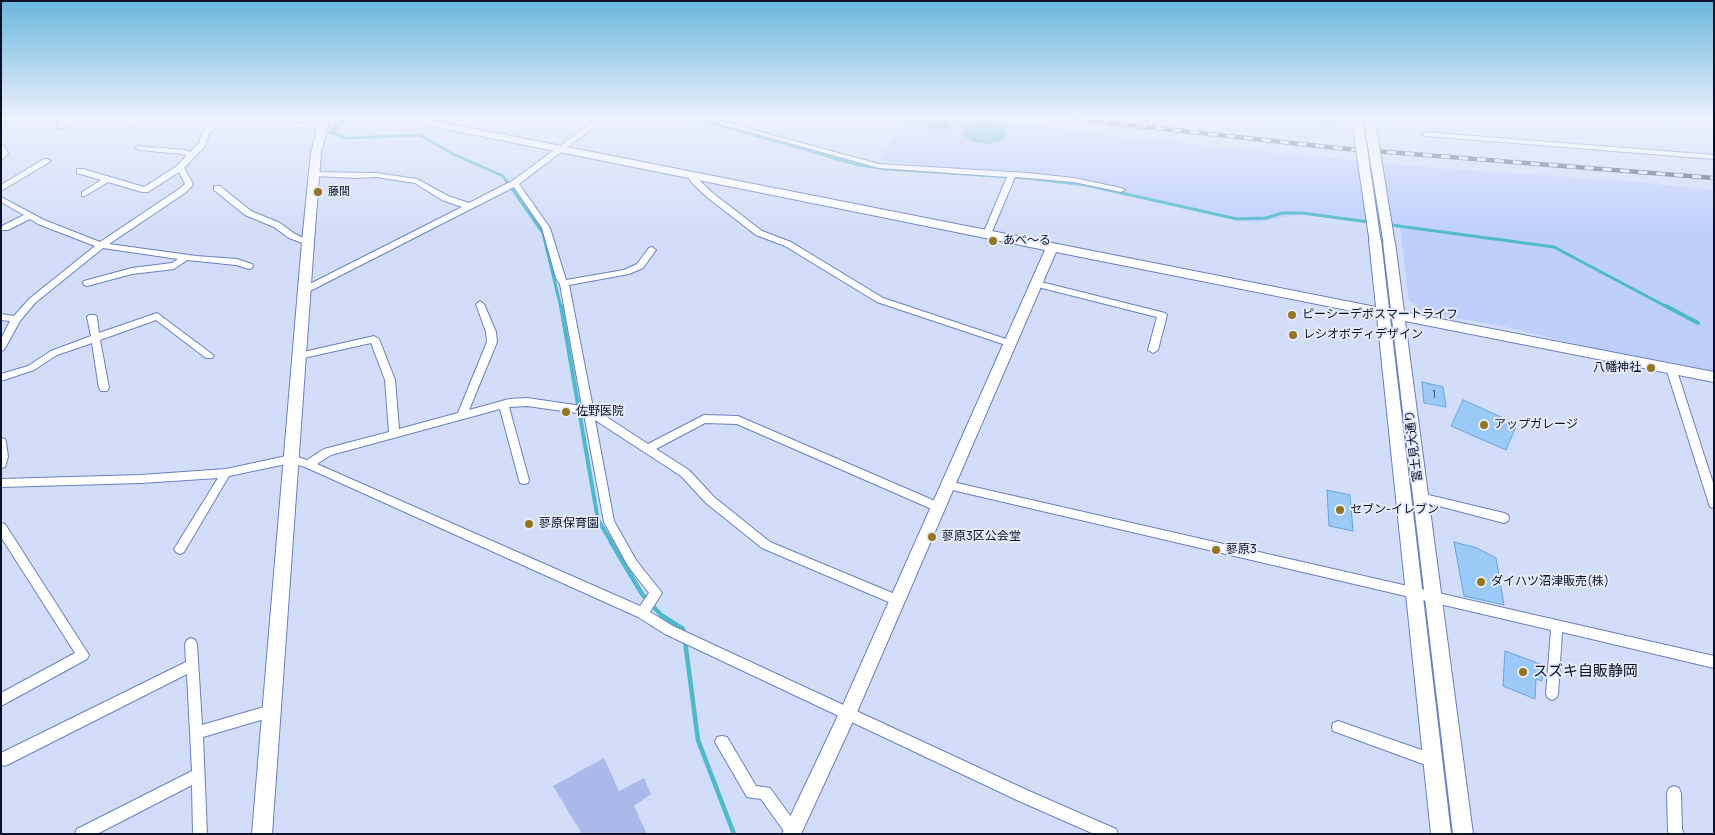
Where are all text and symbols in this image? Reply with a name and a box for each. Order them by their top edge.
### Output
place label: 藤間 [328,185,350,199]
marker: 藤間 [312,186,324,198]
place label: あべ〜る [1003,234,1051,248]
marker: あべ〜る [987,235,999,247]
place label: ピーシーデポスマートライフ [1302,308,1458,322]
marker: ピーシーデポスマートライフ [1286,309,1298,321]
place label: レシオボディデザイン [1303,328,1423,342]
marker: レシオボディデザイン [1287,329,1299,341]
place label: 八幡神社 [1593,361,1641,375]
marker: 八幡神社 [1645,362,1657,374]
house number: 1 [1432,389,1436,401]
place label: 佐野医院 [576,405,624,419]
marker: 佐野医院 [560,406,572,418]
street label: 富士見大通り [1402,409,1426,483]
place label: アップガレージ [1494,418,1578,432]
marker: アップガレージ [1478,419,1490,431]
place label: セブン-イレブン [1350,503,1439,517]
marker: セブン-イレブン [1334,504,1346,516]
place label: 蓼原保育園 [539,517,599,531]
marker: 蓼原保育園 [523,518,535,530]
place label: 蓼原3区公会堂 [942,530,1021,544]
marker: 蓼原3区公会堂 [926,531,938,543]
place label: 蓼原3 [1226,543,1257,557]
marker: 蓼原3 [1210,544,1222,556]
place label: ダイハツ沼津販売(株) [1491,575,1609,589]
marker: ダイハツ沼津販売(株) [1475,576,1487,588]
place label: スズキ自販静岡 [1533,663,1638,681]
marker: スズキ自販静岡 [1517,666,1529,678]

